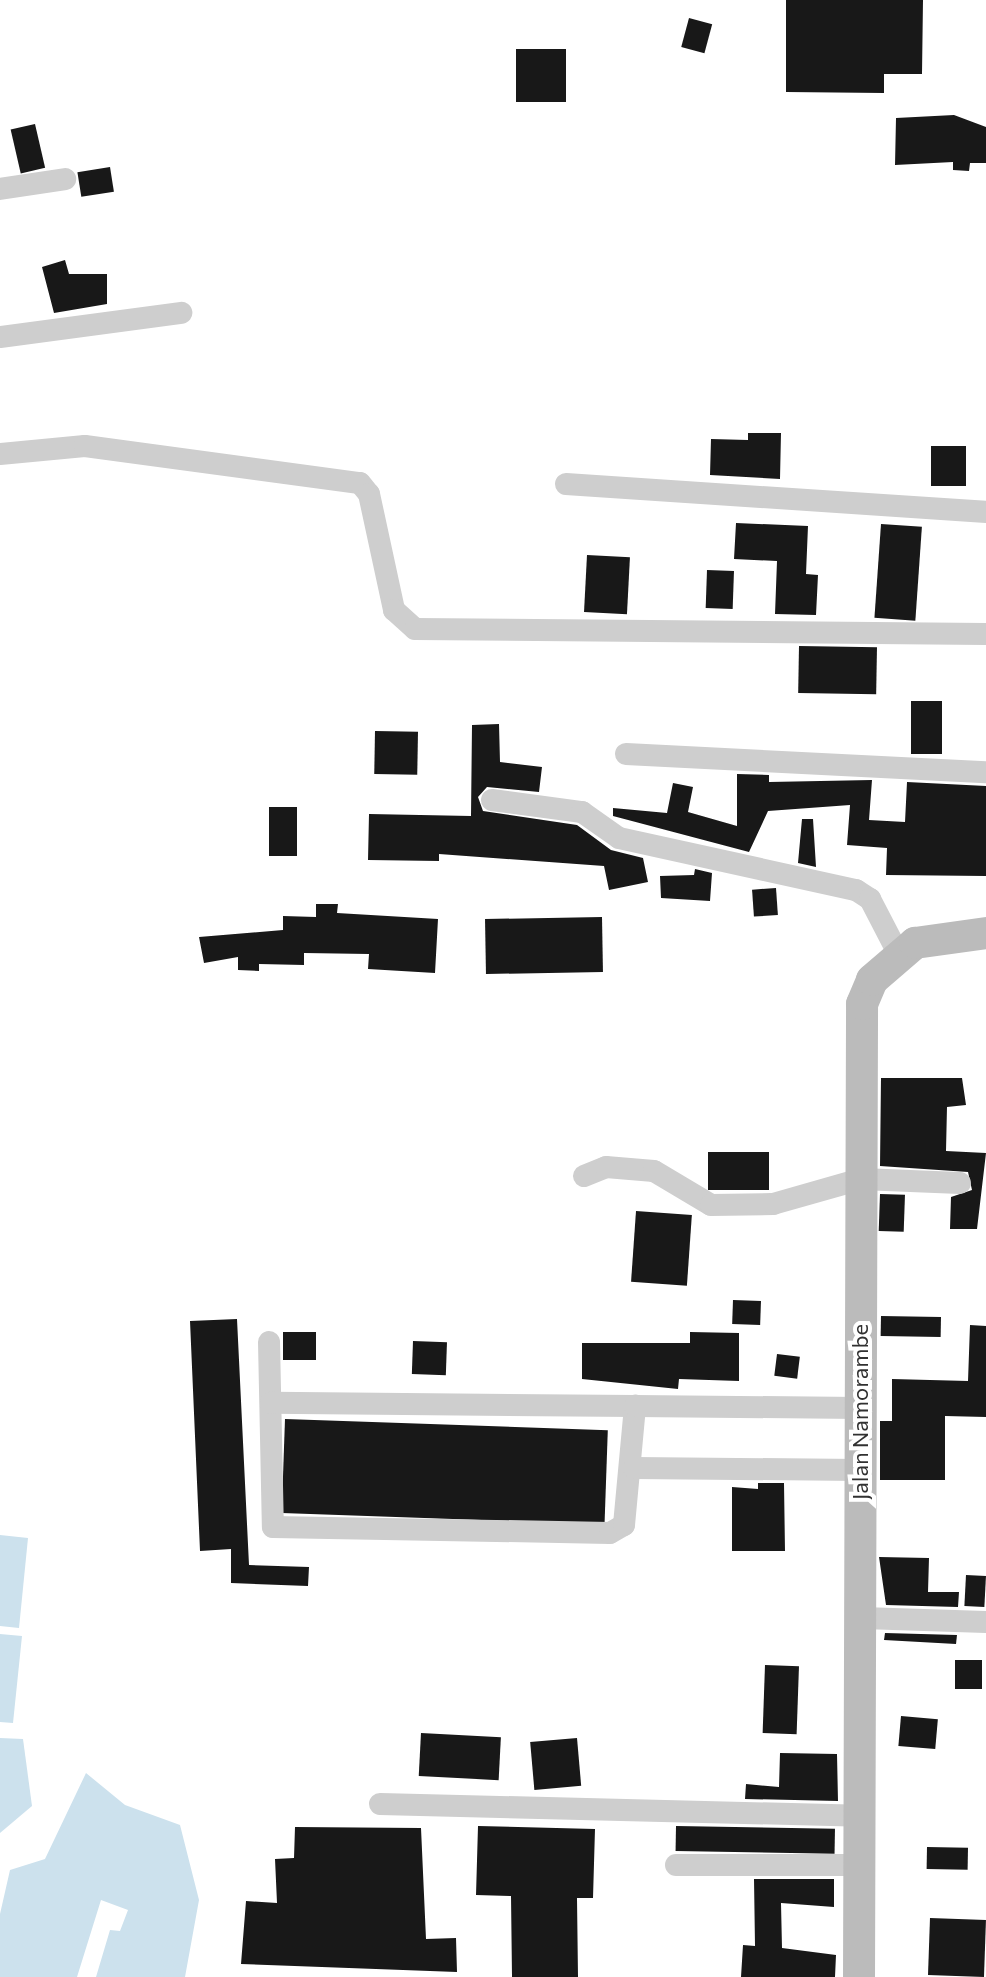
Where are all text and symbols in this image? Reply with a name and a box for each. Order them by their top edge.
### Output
street label: Jalan Namorambe [847,1324,873,1500]

